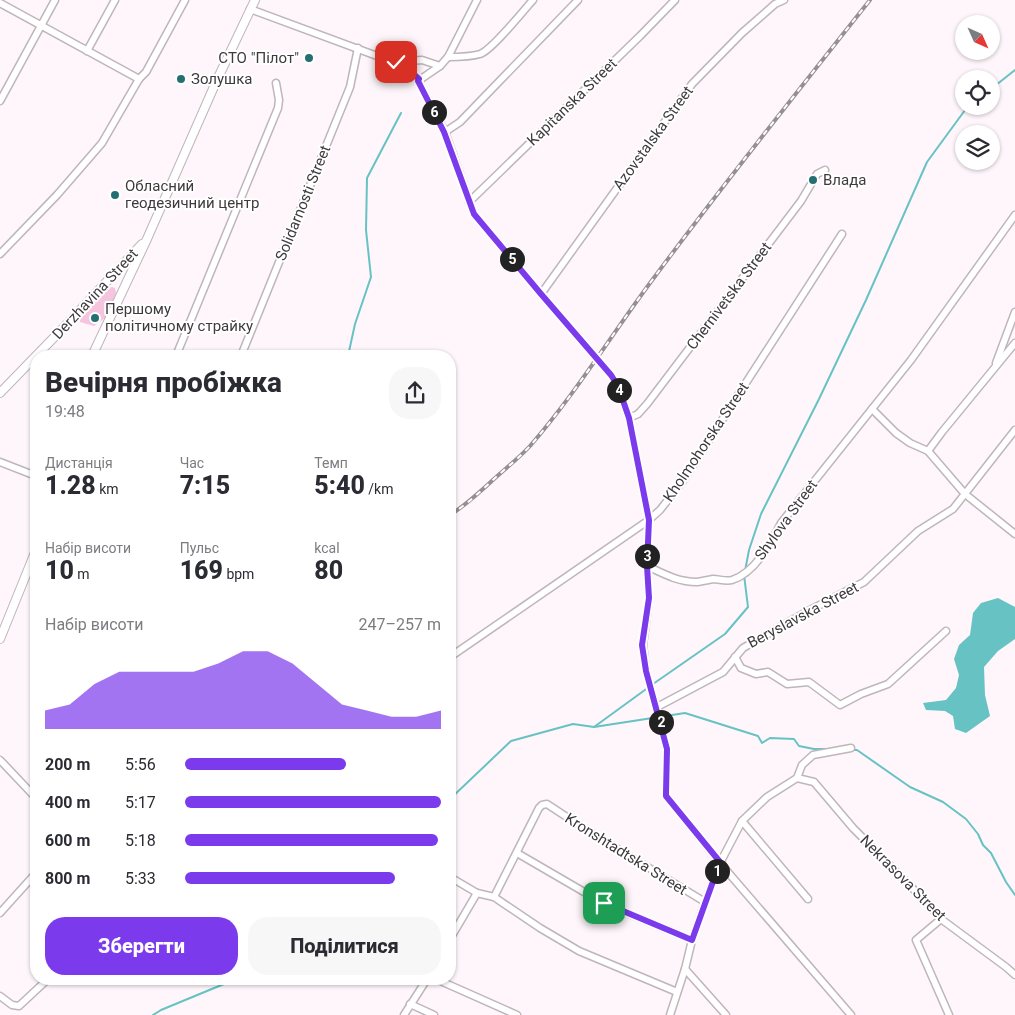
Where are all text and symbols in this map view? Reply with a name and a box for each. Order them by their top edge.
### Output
north arrow [955,15,1000,60]
map controls [955,15,1000,170]
pin [375,41,417,83]
icon: check [382,48,410,76]
place label: СТО "Пілот" [218,49,299,67]
marker: СТО "Пілот" [303,52,315,64]
street label: Kapitanska Street [523,55,621,149]
place label: Золушка [191,70,253,88]
button: locate [955,70,1000,115]
marker: Золушка [175,73,187,85]
street label: Azovstalska Street [609,82,697,194]
pin: 6 [422,100,446,124]
text: 6 [430,104,439,120]
button: layers [955,125,1000,170]
street label: Solidarnosti Street [272,143,334,263]
place label: Влада [823,171,866,189]
marker: Влада [807,174,819,186]
place label: Обласний геодезичний центр [125,177,259,212]
marker: Обласний геодезичний центр [109,189,121,201]
street label: Chernivetska Street [683,239,775,353]
street label: Derzhavina Street [48,245,142,343]
pin: 5 [500,246,524,272]
text: 5 [508,251,517,267]
place label: Першому політичному страйку [105,300,253,335]
marker: Першому політичному страйку [89,312,101,324]
text: Вечірня пробіжка [45,366,282,399]
button: share [389,367,441,419]
pin: 4 [606,378,632,402]
street label: Kholmohorska Street [659,379,753,505]
text: 4 [615,382,624,398]
text: 19:48 [45,402,85,421]
text: Дистанція [45,455,113,471]
text: Час [180,455,204,471]
text: Темп [314,455,348,471]
text: 1.28 [45,471,96,500]
text: 7:15 [180,471,230,500]
text: 5:40 [314,471,365,500]
street label: Shylova Street [751,476,821,564]
text: km [96,481,119,497]
text: /km [365,481,393,497]
text: Набір висоти [45,540,131,556]
text: Пульс [180,540,219,556]
text: kcal [314,540,340,556]
pin: 3 [634,544,660,568]
text: 3 [643,548,652,564]
text: 10 [45,556,74,585]
text: 169 [180,556,223,585]
text: 80 [314,556,343,585]
text: m [74,566,90,582]
text: bpm [223,566,254,582]
street label: Beryslavska Street [744,578,862,652]
text: Набір висоти [45,615,143,634]
text: 247–257 m [359,615,441,634]
pin: 2 [648,710,674,734]
text: 2 [657,714,666,730]
text: 200 m [45,755,90,774]
text: 5:56 [125,755,156,774]
text: 400 m [45,793,90,812]
text: 5:17 [125,793,156,812]
street label: Kronshtadtska Street [562,809,690,899]
text: 600 m [45,831,90,850]
text: 5:18 [125,831,156,850]
street label: Nekrasova Street [856,831,950,925]
pin: 1 [704,858,730,884]
text: 1 [713,863,722,879]
text: 800 m [45,869,90,888]
text: 5:33 [125,869,156,888]
pin [583,882,625,924]
icon: arrive [590,889,618,917]
button: Зберегти [45,917,238,975]
button: Поділитися [248,917,441,975]

